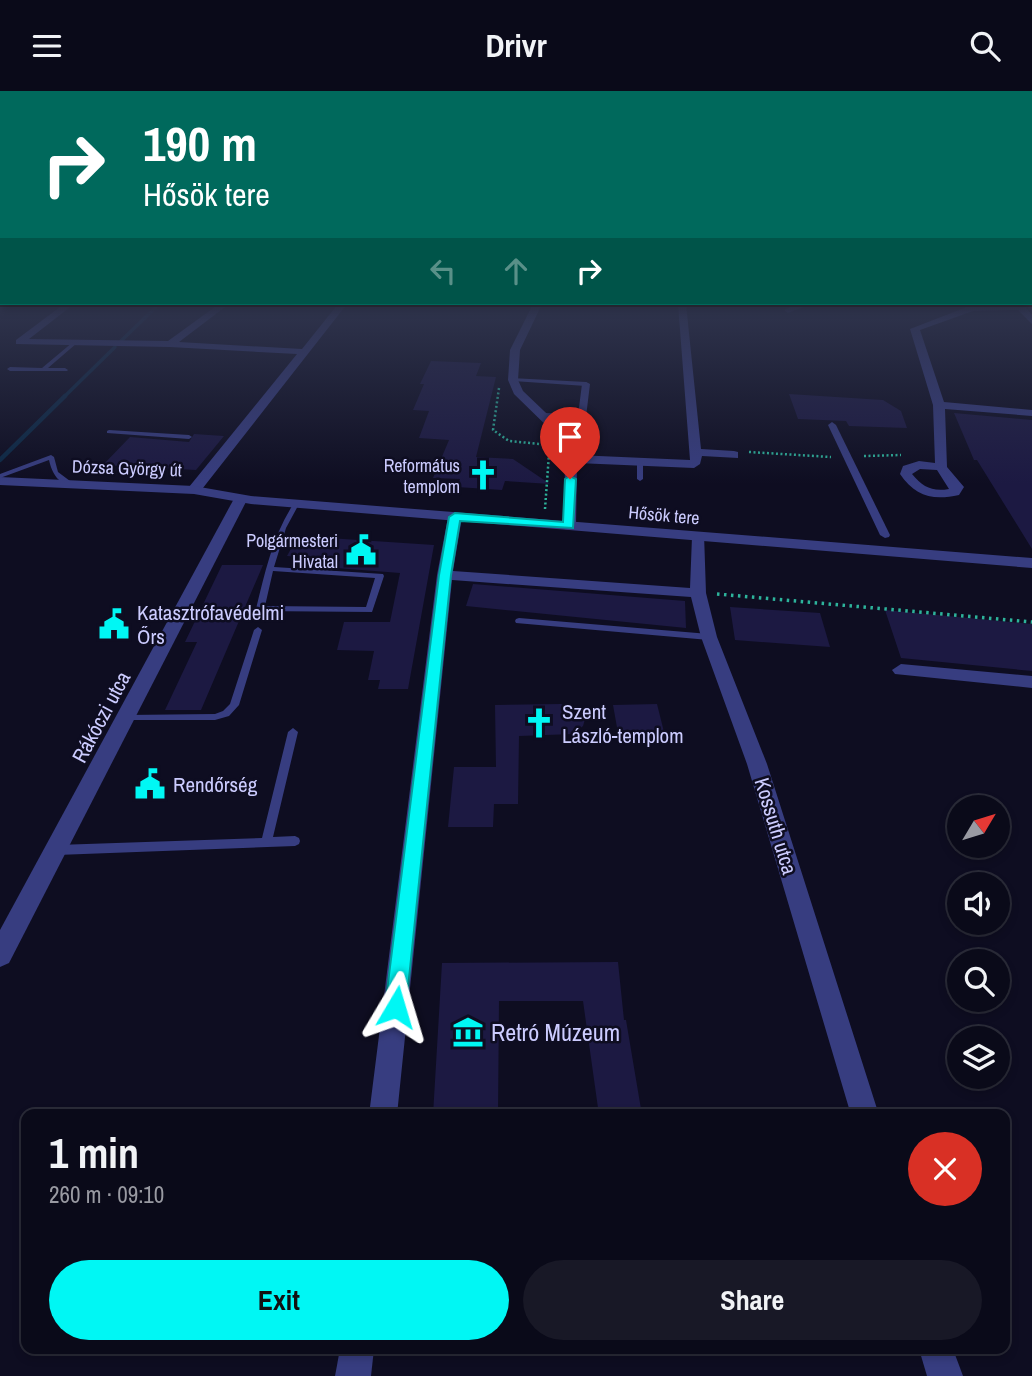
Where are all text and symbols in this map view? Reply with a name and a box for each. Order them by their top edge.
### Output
text: Drivr [485,24,547,67]
icon: menu [28,27,66,65]
icon: search [966,27,1004,65]
text: 190 m [143,110,257,176]
icon: right [28,119,119,210]
text: Hősök tere [143,173,270,216]
icon: left [424,252,462,290]
icon: ahead [497,252,535,290]
icon: right [570,252,608,290]
pin [540,407,600,479]
icon: arrive [551,418,589,456]
place label: Református templom [384,453,460,499]
street label: Dózsa György út [72,454,182,482]
church icon: Református templom [466,458,500,492]
street label: Hősök tere [627,499,701,531]
place label: Polgármesteri Hivatal [246,528,338,574]
public building icon: Polgármesteri Hivatal [344,533,378,567]
place label: Katasztrófavédelmi Őrs [137,598,284,651]
public building icon: Katasztrófavédelmi Őrs [97,607,131,641]
street label: Rákóczi utca [65,666,137,768]
place label: Szent László-templom [562,697,684,750]
church icon: Szent László-templom [522,706,556,740]
public building icon: Rendőrség [133,767,167,801]
place label: Rendőrség [173,770,258,799]
street label: Kossuth utca [748,774,805,878]
north arrow [947,795,1010,857]
map controls [947,795,1010,1089]
button: sound [947,872,1010,935]
button: search [947,949,1010,1012]
position arrow [359,970,433,1044]
museum icon: Retró Múzeum [451,1015,485,1049]
place label: Retró Múzeum [491,1016,620,1048]
button: layers [947,1026,1010,1089]
text: 1 min [49,1125,139,1181]
button: close [908,1132,982,1206]
text: 260 m · 09:10 [49,1179,164,1210]
button: Exit [49,1260,509,1340]
button: Share [523,1260,982,1340]

